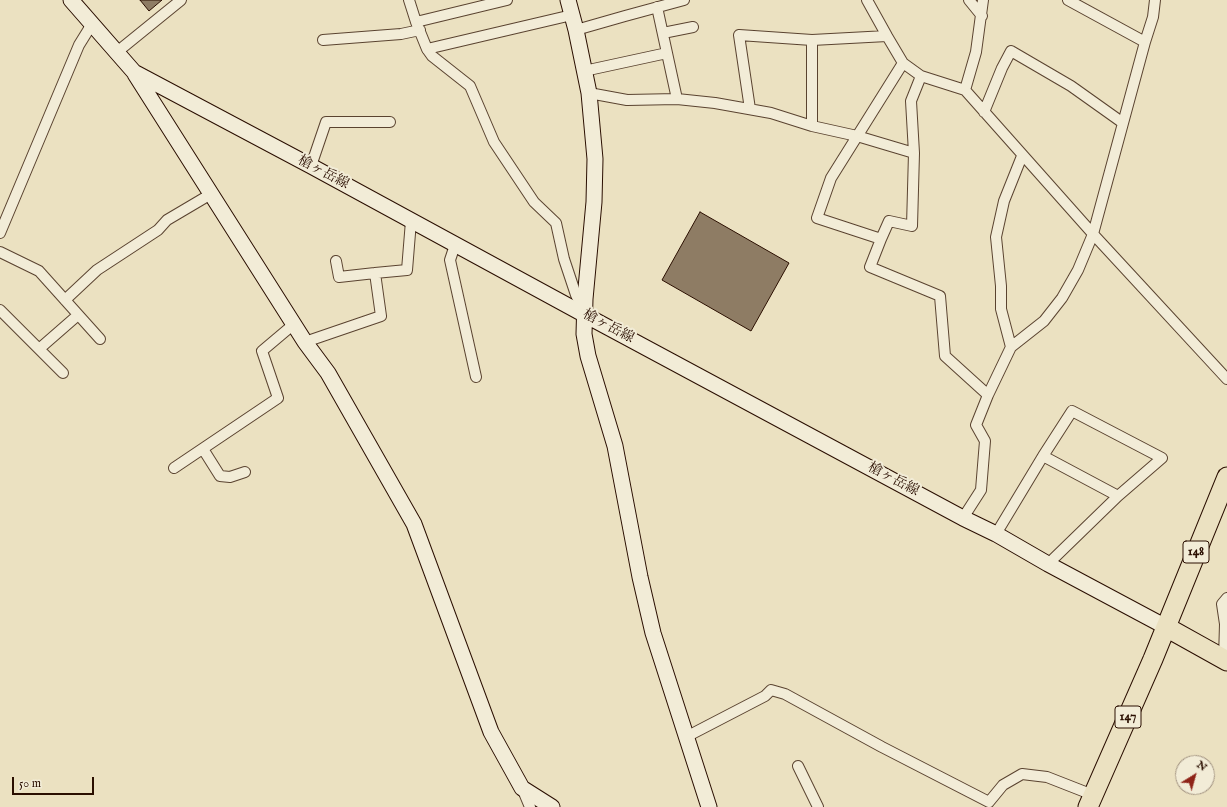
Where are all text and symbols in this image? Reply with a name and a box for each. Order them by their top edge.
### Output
street label: 槍ヶ岳線 [294,152,352,194]
street label: 槍ヶ岳線 [579,306,637,348]
street label: 槍ヶ岳線 [864,459,922,501]
road number: 148 [1183,541,1209,563]
road number: 147 [1115,706,1141,728]
north arrow [1175,755,1215,795]
text: N [1194,758,1210,775]
scale bar [14,769,96,795]
text: 50 m [19,776,41,791]

